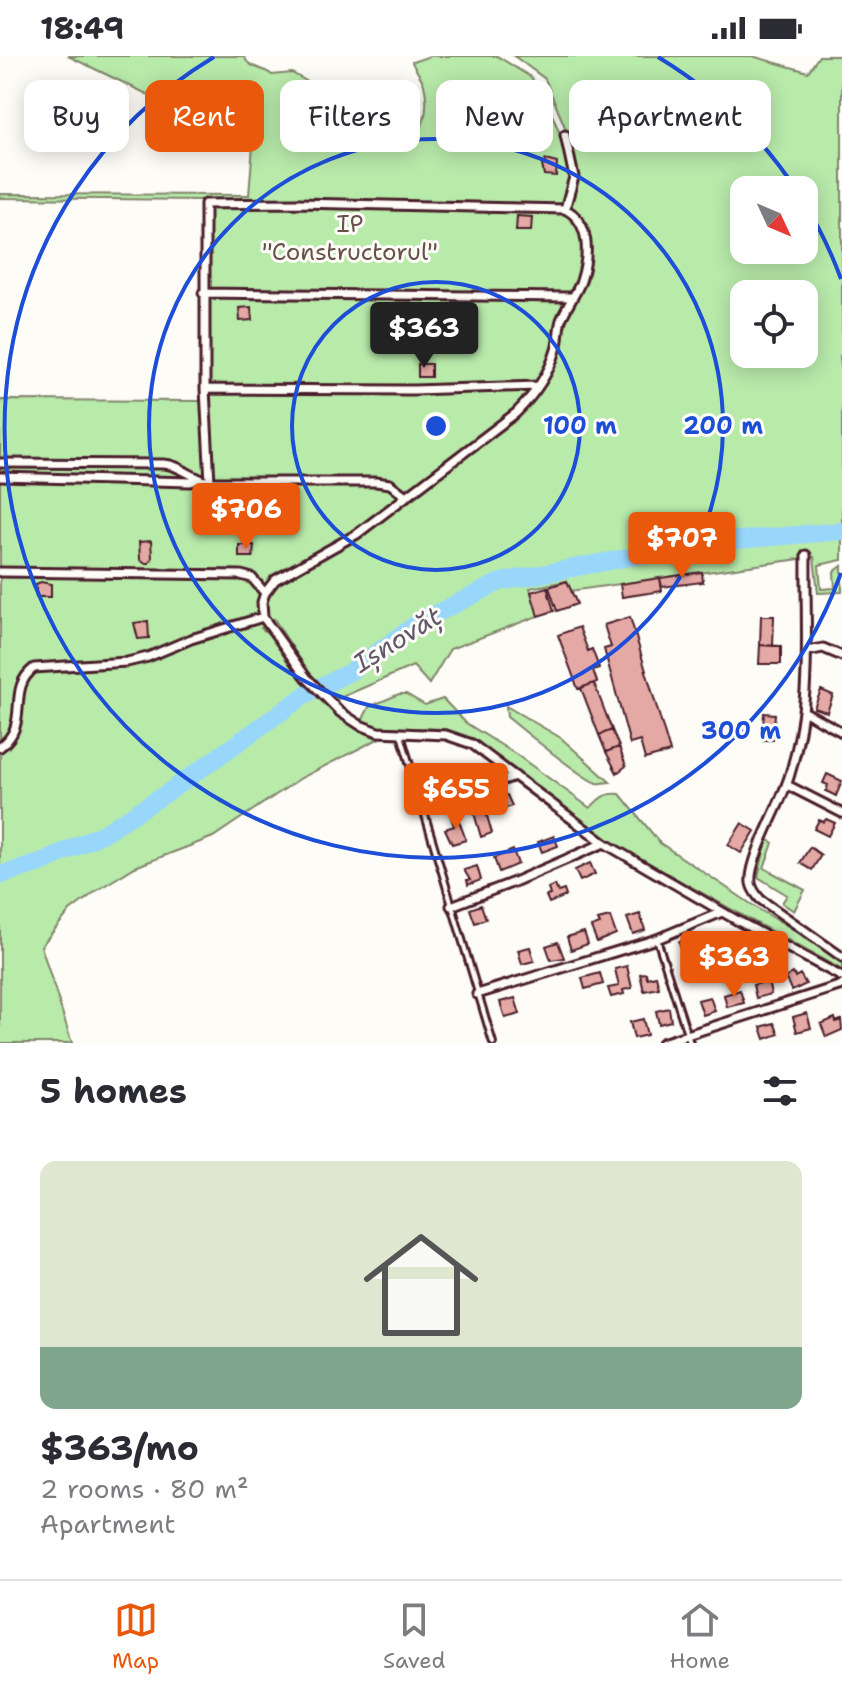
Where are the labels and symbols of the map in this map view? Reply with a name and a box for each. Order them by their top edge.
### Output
north arrow [730,176,818,264]
park label: IP "Constructorul" [262,208,438,268]
pin: $363 [377,302,471,370]
text: 100 m [543,410,617,442]
text: 200 m [683,410,763,442]
centre of rings [422,412,450,440]
pin: $706 [199,483,293,551]
pin: $707 [635,512,729,580]
water label: Ișnovăț [345,598,449,681]
text: 300 m [701,715,781,747]
pin: $655 [409,763,503,831]
pin: $363 [687,931,781,999]

